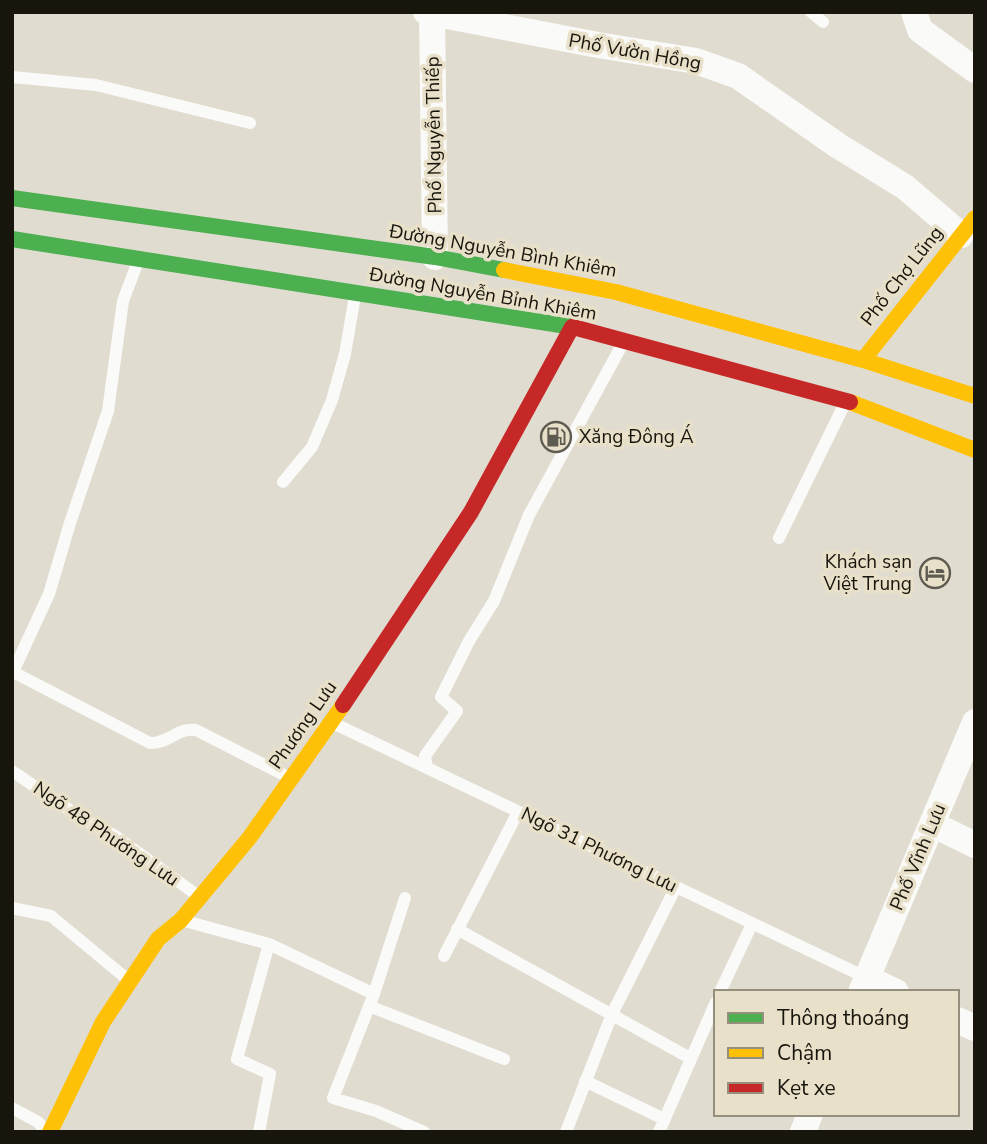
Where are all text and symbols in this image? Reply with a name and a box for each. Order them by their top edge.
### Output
street label: Phố Vườn Hồng [567,28,703,76]
street label: Phố Nguyễn Thiếp [420,56,448,214]
street label: Đường Nguyễn Bình Khiêm [386,218,619,284]
street label: Phố Chợ Lũng [855,221,949,331]
street label: Đường Nguyễn Bỉnh Khiêm [366,261,599,327]
fuel station icon: Xăng Đông Á [539,420,573,454]
place label: Xăng Đông Á [579,424,694,450]
place label: Khách sạn Việt Trung [822,549,912,597]
hotel icon: Khách sạn Việt Trung [918,556,952,590]
street label: Phương Lưu [263,676,343,774]
street label: Ngõ 48 Phương Lưu [28,776,184,892]
street label: Phố Vĩnh Lưu [884,800,952,914]
street label: Ngõ 31 Phương Lưu [517,801,681,899]
legend [714,990,959,1116]
text: Thông thoáng [777,1004,909,1032]
text: Chậm [777,1039,832,1067]
text: Kẹt xe [777,1074,836,1102]

